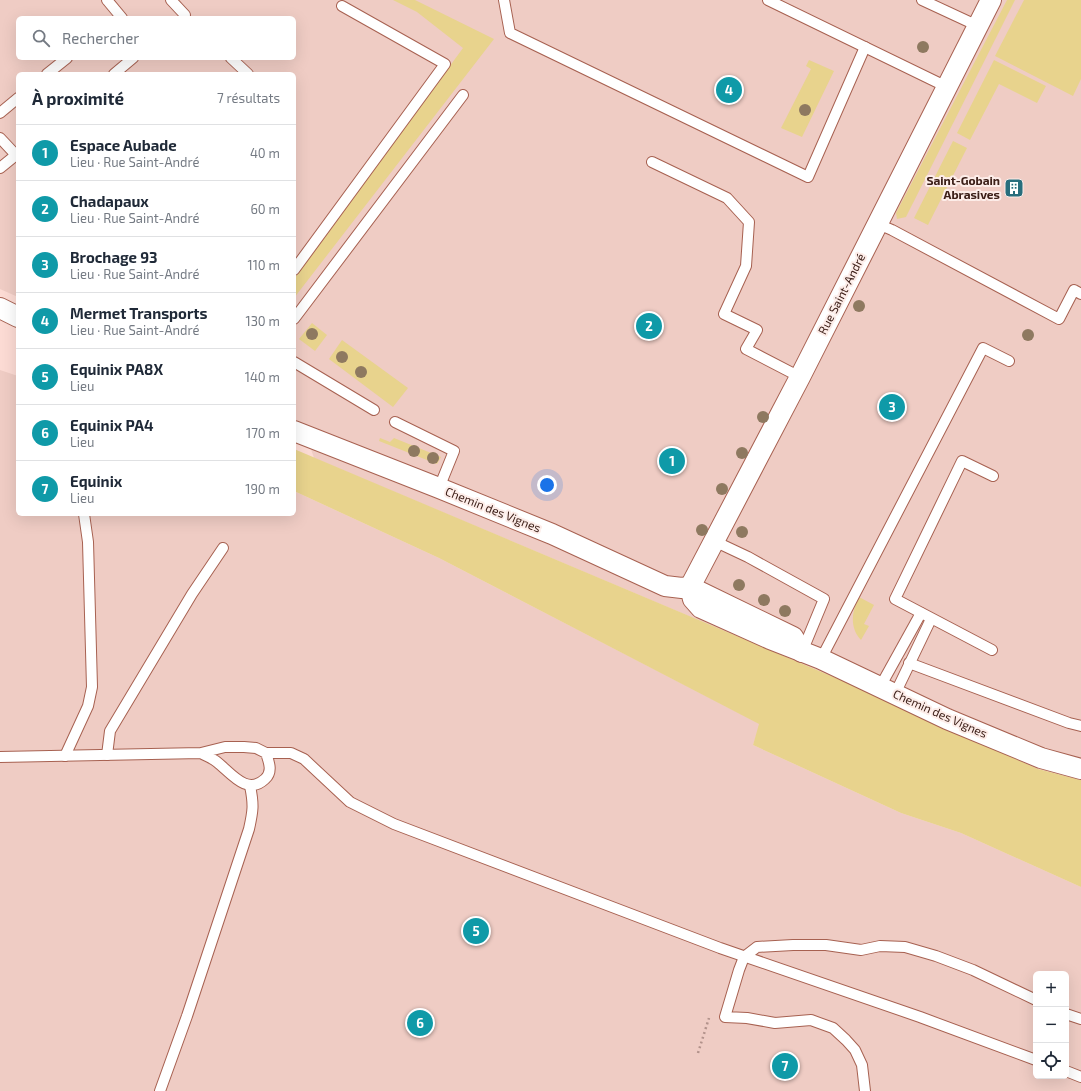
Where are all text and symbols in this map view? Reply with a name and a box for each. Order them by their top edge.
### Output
search box [16,16,296,60]
icon: search [30,27,52,49]
text: Rechercher [62,29,139,47]
pin: 4 [716,75,742,105]
text: À proximité [32,88,124,108]
text: 7 résultats [217,90,280,106]
text: Espace Aubade [70,136,177,154]
text: 1 [42,145,48,161]
text: 40 m [250,145,280,161]
text: Lieu · Rue Saint-André [70,154,200,170]
place label: Saint-Gobain Abrasives [926,173,1000,201]
building icon: Saint-Gobain Abrasives [1003,177,1025,199]
text: Chadapaux [70,192,149,210]
text: 2 [41,201,49,217]
text: 60 m [250,201,280,217]
text: Lieu · Rue Saint-André [70,210,200,226]
text: Brochage 93 [70,248,158,266]
street label: Rue Saint-André [815,251,868,336]
text: 3 [41,257,49,273]
text: 110 m [248,257,280,273]
text: Lieu · Rue Saint-André [70,266,200,282]
text: Mermet Transports [70,304,207,322]
pin: 2 [636,311,662,341]
text: 4 [41,313,49,329]
text: 130 m [245,313,280,329]
text: Lieu · Rue Saint-André [70,322,200,338]
text: Equinix PA8X [70,360,163,378]
text: 5 [41,369,49,385]
text: 140 m [245,369,280,385]
text: Lieu [70,378,94,394]
pin: 3 [879,392,905,422]
text: Equinix PA4 [70,416,154,434]
text: 6 [41,425,49,441]
text: 170 m [246,425,280,441]
text: Lieu [70,434,94,450]
pin: 1 [659,446,685,476]
text: Equinix [70,472,122,490]
your location [537,475,557,495]
text: 7 [42,481,48,497]
text: 190 m [245,481,280,497]
street label: Chemin des Vignes [444,484,543,535]
text: Lieu [70,490,94,506]
street label: Chemin des Vignes [891,686,990,740]
pin: 5 [463,916,489,946]
map controls [1033,971,1069,1079]
button: + [1033,971,1069,1007]
button: − [1033,1007,1069,1043]
pin: 6 [407,1008,433,1038]
button: locate [1033,1043,1069,1079]
pin: 7 [772,1051,798,1081]

